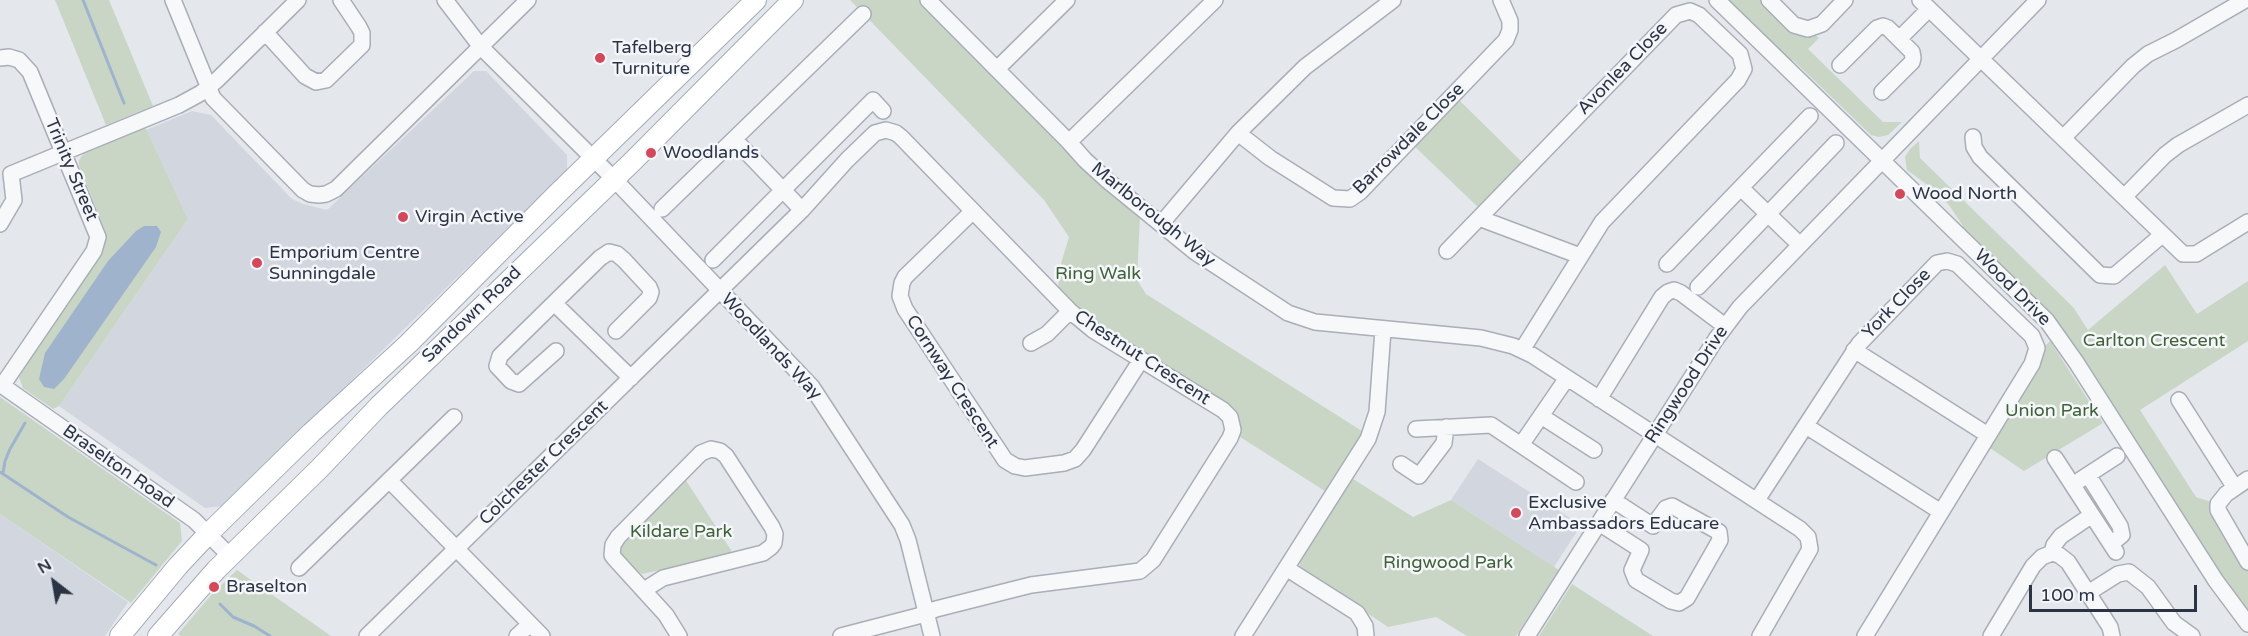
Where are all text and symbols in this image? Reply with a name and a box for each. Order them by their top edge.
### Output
street label: Avonlea Close [1573,18,1673,120]
place label: Tafelberg Turniture [612,37,692,80]
marker: Tafelberg Turniture [593,51,607,65]
street label: Barrowdale Close [1349,79,1469,199]
street label: Trinity Street [40,115,102,225]
place label: Woodlands [663,142,759,164]
marker: Woodlands [644,146,658,160]
street label: Marlborough Way [1086,158,1220,272]
place label: Wood North [1912,183,2017,205]
marker: Wood North [1893,187,1907,201]
place label: Virgin Active [415,206,524,228]
marker: Virgin Active [396,210,410,224]
place label: Emporium Centre Sunningdale [269,242,420,284]
street label: Wood Drive [1969,245,2055,331]
marker: Emporium Centre Sunningdale [250,256,264,270]
street label: Sandown Road [418,262,526,368]
park label: Ring Walk [1055,263,1141,285]
street label: York Close [1858,264,1936,344]
street label: Woodlands Way [716,289,826,405]
street label: Chestnut Crescent [1070,306,1214,410]
street label: Cornway Crescent [901,311,1003,453]
street label: Ringwood Drive [1641,322,1733,448]
park label: Carlton Crescent [2083,330,2225,352]
street label: Colchester Crescent [475,396,613,530]
park label: Union Park [2005,400,2099,422]
street label: Braselton Road [58,421,178,513]
place label: Exclusive Ambassadors Educare [1528,492,1719,534]
marker: Exclusive Ambassadors Educare [1509,506,1523,520]
park label: Kildare Park [630,521,732,543]
north arrow [24,552,84,612]
park label: Ringwood Park [1383,552,1513,574]
text: N [34,555,55,578]
scale bar [2032,573,2200,611]
place label: Braselton [226,576,307,598]
marker: Braselton [207,580,221,594]
text: 100 m [2040,584,2095,606]

